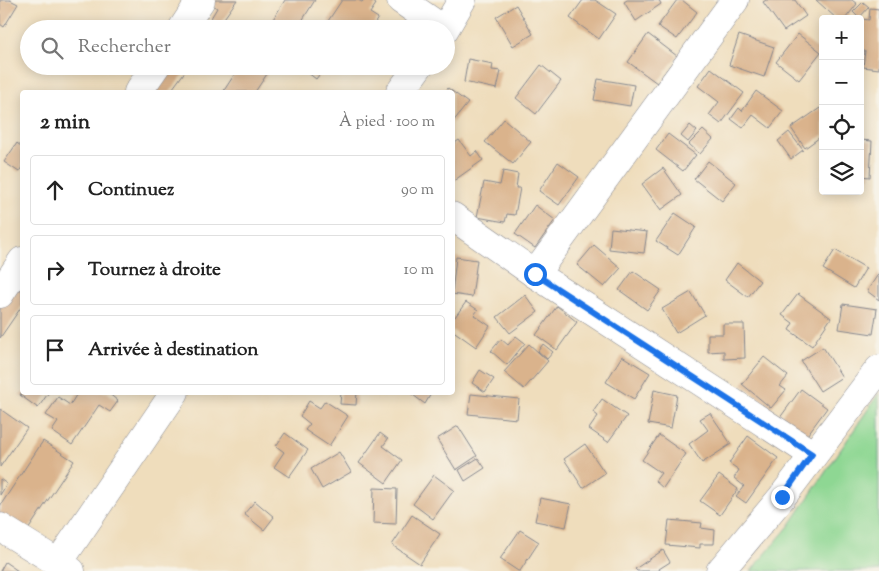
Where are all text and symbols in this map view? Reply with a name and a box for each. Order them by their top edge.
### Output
map controls [819,15,864,195]
button: + [819,15,864,60]
search box [20,20,455,75]
icon: search [38,34,66,62]
text: Rechercher [78,34,171,61]
button: − [819,60,864,105]
button: locate [819,105,864,150]
text: 2 min [40,108,90,138]
text: À pied · 100 m [339,111,435,134]
button: layers [819,150,864,195]
icon: ahead [41,176,69,204]
text: Continuez [88,177,174,204]
text: 90 m [401,179,434,202]
icon: right [41,256,69,284]
text: Tournez à droite [88,257,221,284]
text: 10 m [404,259,434,282]
route start [524,263,547,286]
icon: arrive [41,336,69,364]
text: Arrivée à destination [88,337,259,364]
route end [771,486,794,509]

